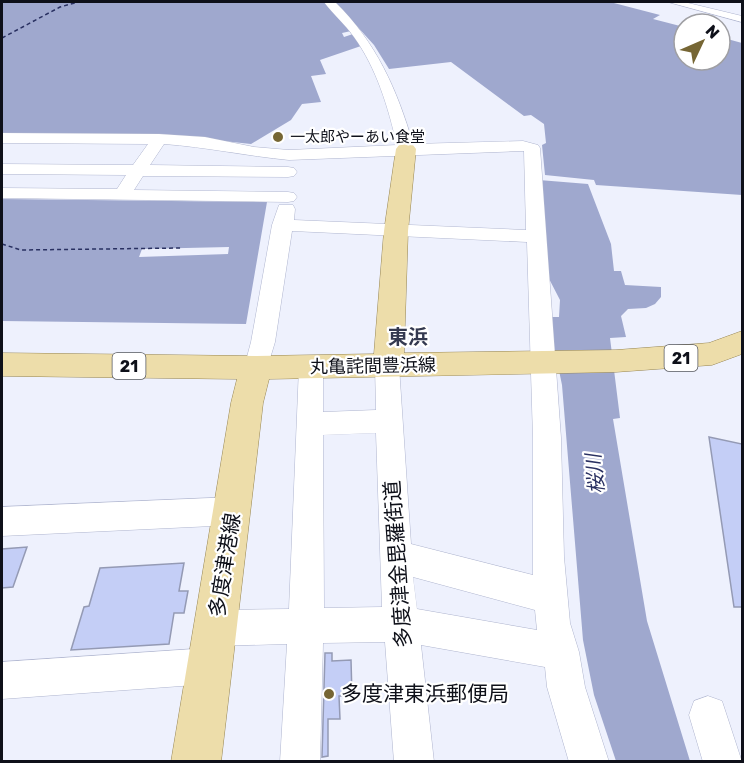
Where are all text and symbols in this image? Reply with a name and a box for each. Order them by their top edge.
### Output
north arrow [672,12,732,72]
text: N [702,21,723,43]
place label: 一太郎やーあい食堂 [290,128,425,146]
marker: 一太郎やーあい食堂 [271,130,285,144]
district label: 東浜 [388,325,428,349]
road number: 21 [664,345,698,371]
road number: 21 [112,353,146,379]
street label: 丸亀詫間豊浜線 [310,354,436,378]
water label: 桜川 [581,451,609,495]
street label: 多度津金毘羅街道 [379,479,416,649]
street label: 多度津港線 [204,511,245,619]
place label: 多度津東浜郵便局 [341,681,509,706]
marker: 多度津東浜郵便局 [322,687,336,701]

